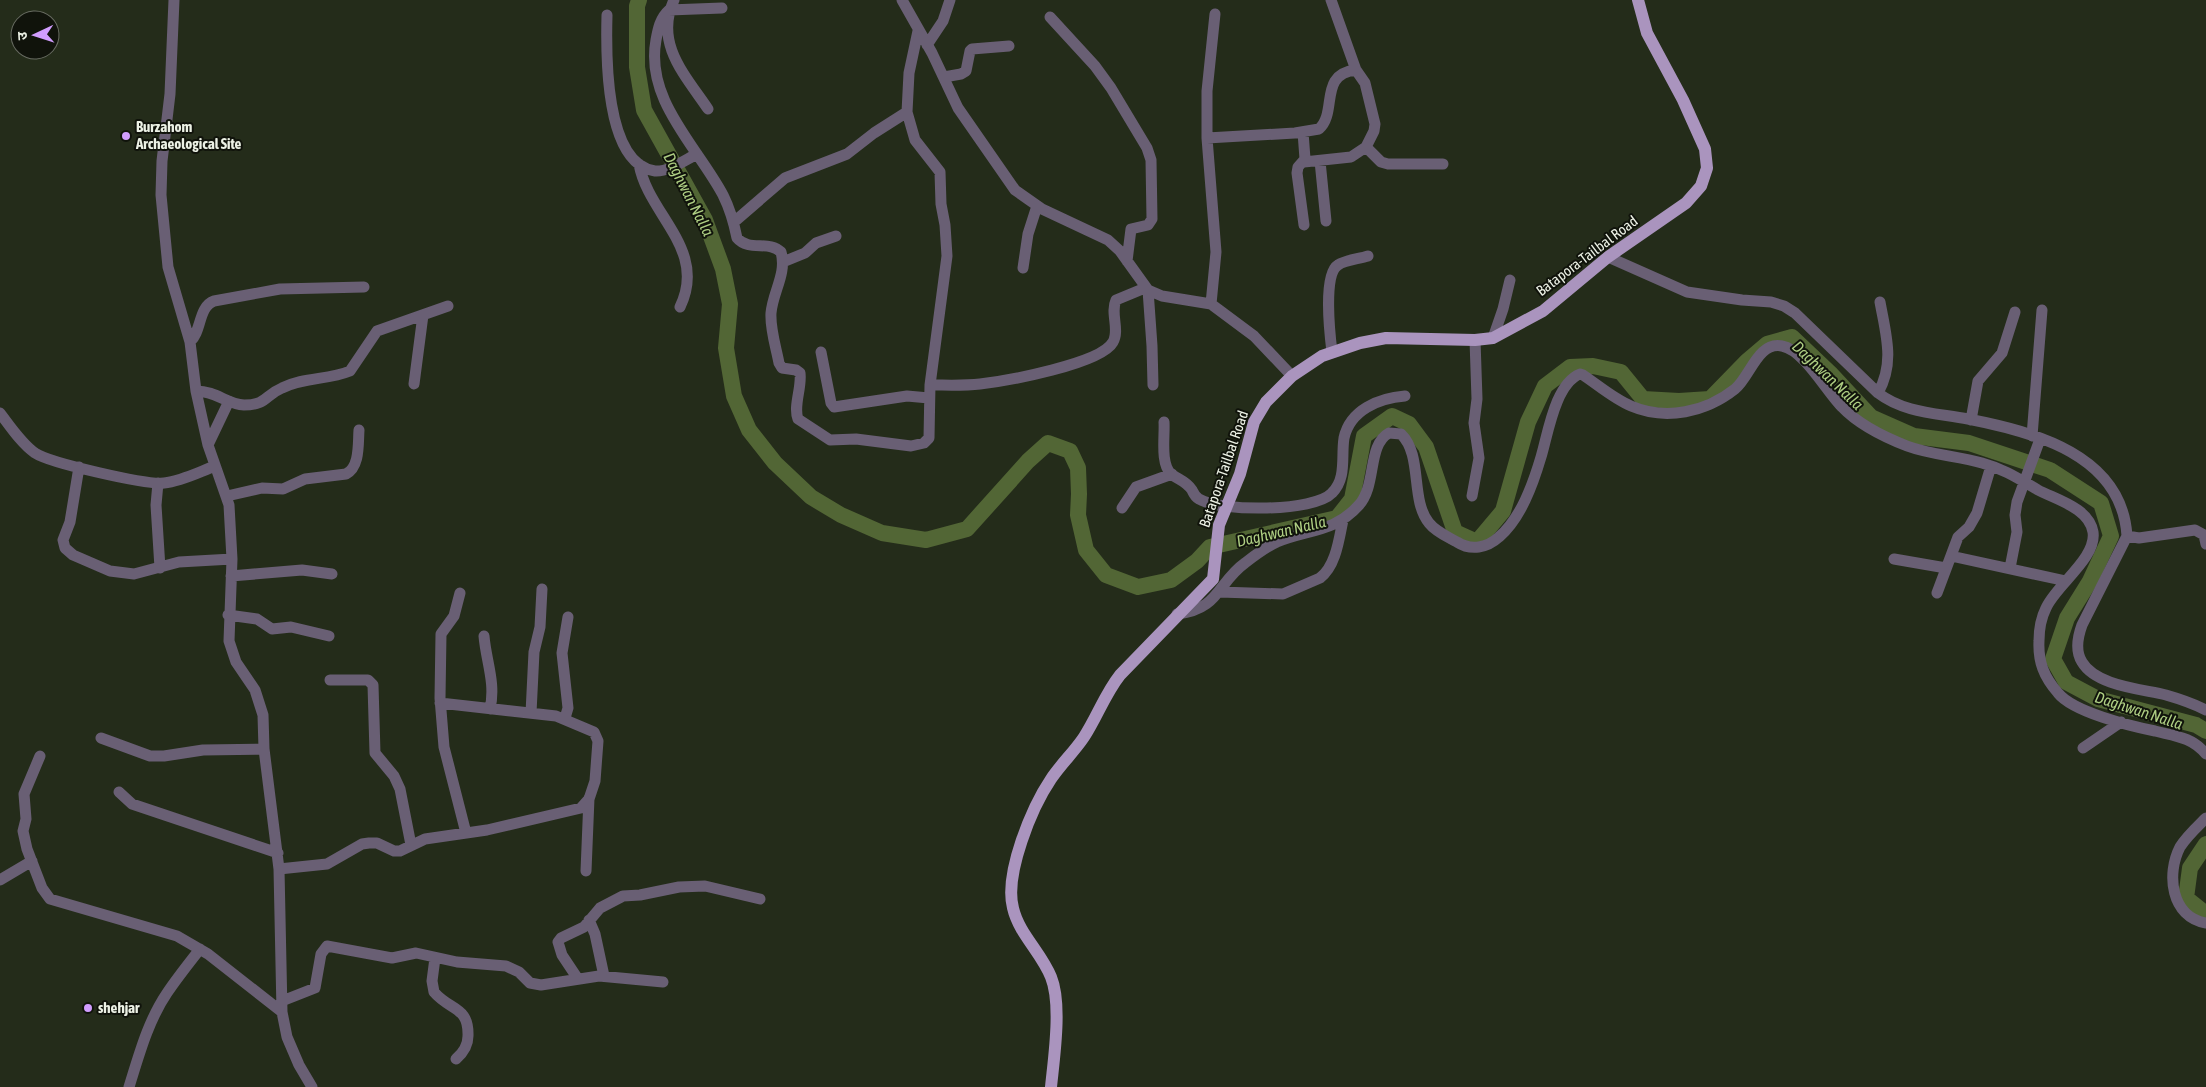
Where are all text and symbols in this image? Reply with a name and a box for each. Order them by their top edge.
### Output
north arrow [10,10,60,60]
text: उ [14,30,30,41]
place label: Burzahom Archaeological Site [135,118,242,152]
marker: Burzahom Archaeological Site [120,130,132,142]
water label: Daghwan Nalla [659,149,718,240]
street label: Batapora-Tailbal Road [1533,212,1641,299]
water label: Daghwan Nalla [1788,337,1867,414]
street label: Batapora-Tailbal Road [1196,408,1251,529]
water label: Daghwan Nalla [1235,512,1328,551]
water label: Daghwan Nalla [2093,687,2186,734]
place label: shehjar [98,999,140,1016]
marker: shehjar [82,1002,94,1014]

